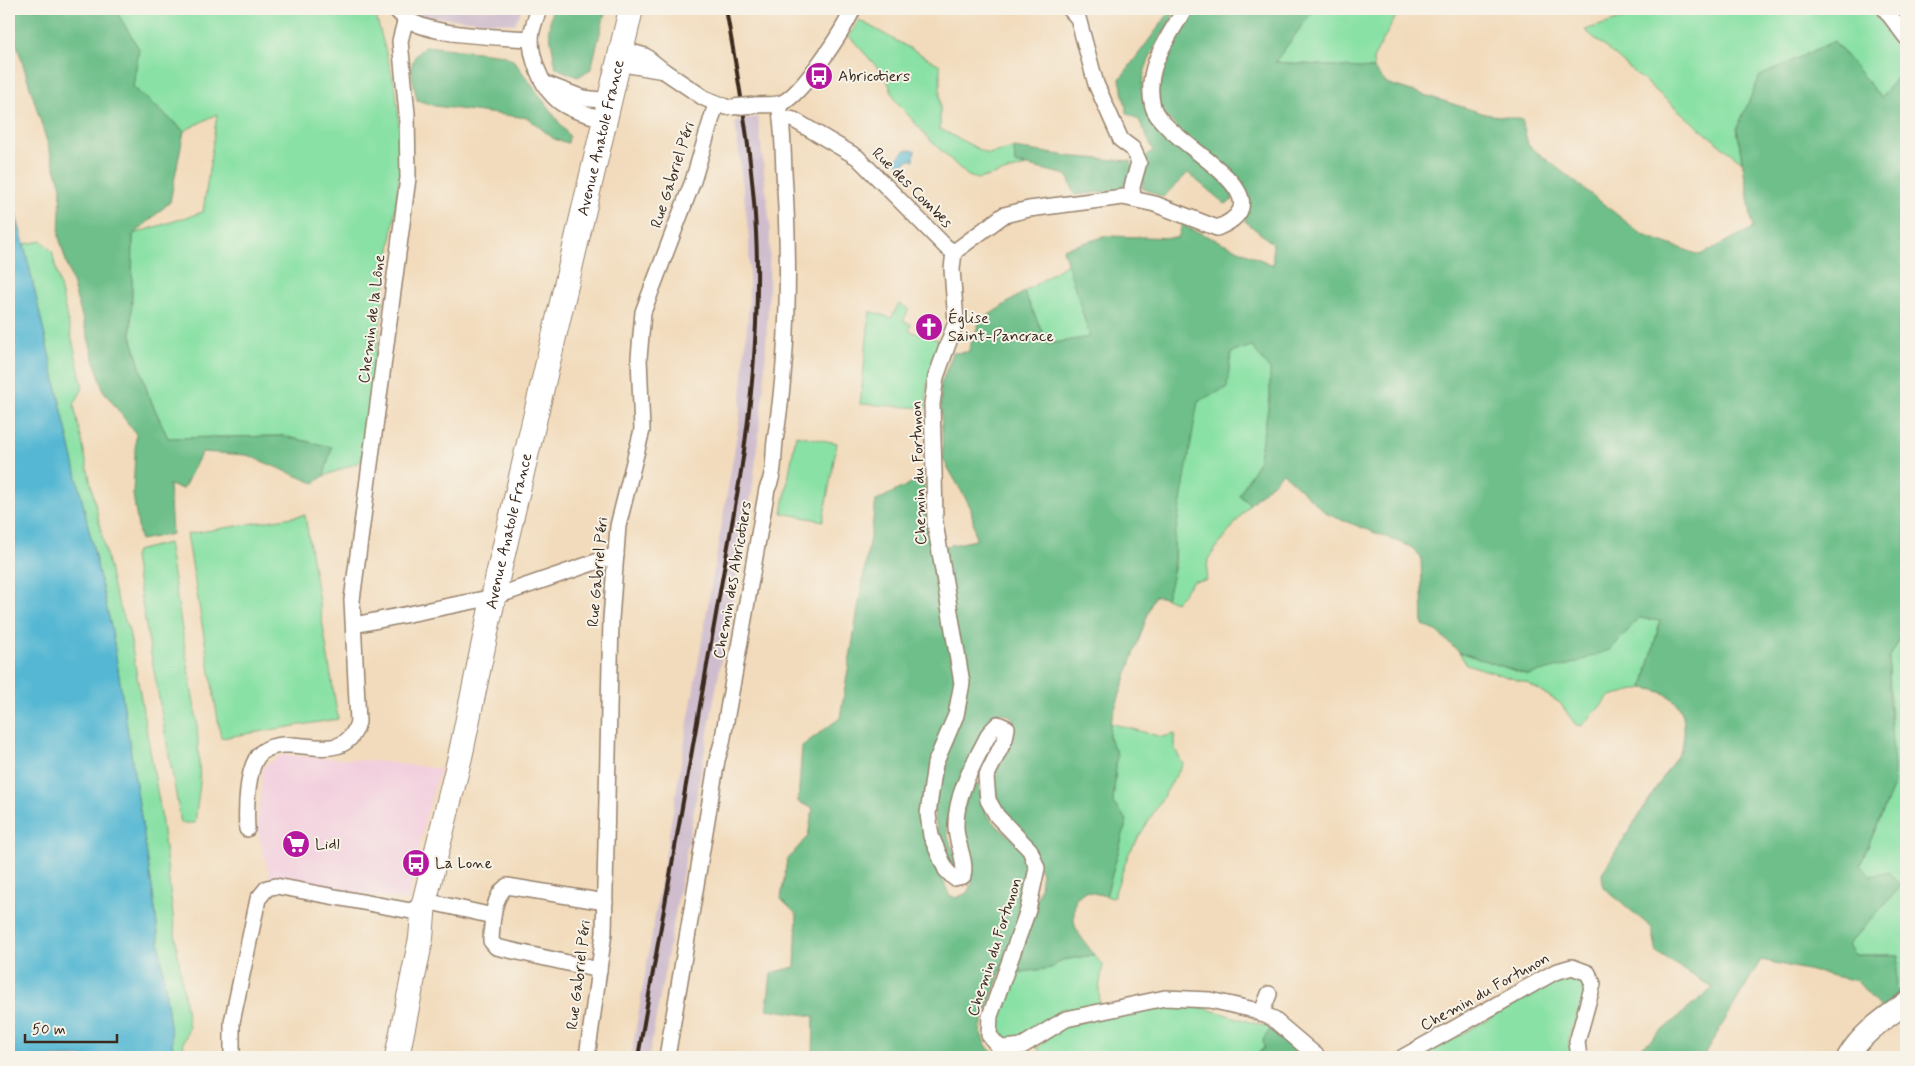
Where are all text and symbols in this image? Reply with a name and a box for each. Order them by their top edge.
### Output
street label: Avenue Anatole France [572,57,629,218]
bus stop icon: Abricotiers [804,61,834,91]
place label: Abricotiers [838,66,910,87]
street label: Rue Gabriel Péri [646,119,700,231]
street label: Rue des Combes [867,143,957,233]
street label: Chemin de la Lône [354,253,390,385]
place label: Église Saint-Pancrace [948,308,1054,347]
church icon: Église Saint-Pancrace [914,312,944,342]
street label: Chemin du Fortunon [906,400,932,546]
street label: Avenue Anatole France [481,451,537,611]
street label: Chemin des Abricotiers [709,500,757,660]
street label: Rue Gabriel Péri [583,516,613,628]
supermarket icon: Lidl [281,829,311,859]
place label: Lidl [315,834,340,855]
bus stop icon: La Lone [401,848,431,878]
place label: La Lone [435,853,493,874]
street label: Chemin du Fortunon [963,875,1027,1019]
street label: Rue Gabriel Péri [562,919,596,1031]
street label: Chemin du Fortunon [1417,948,1553,1036]
scale bar [25,1011,118,1043]
text: 50 m [32,1020,66,1040]

